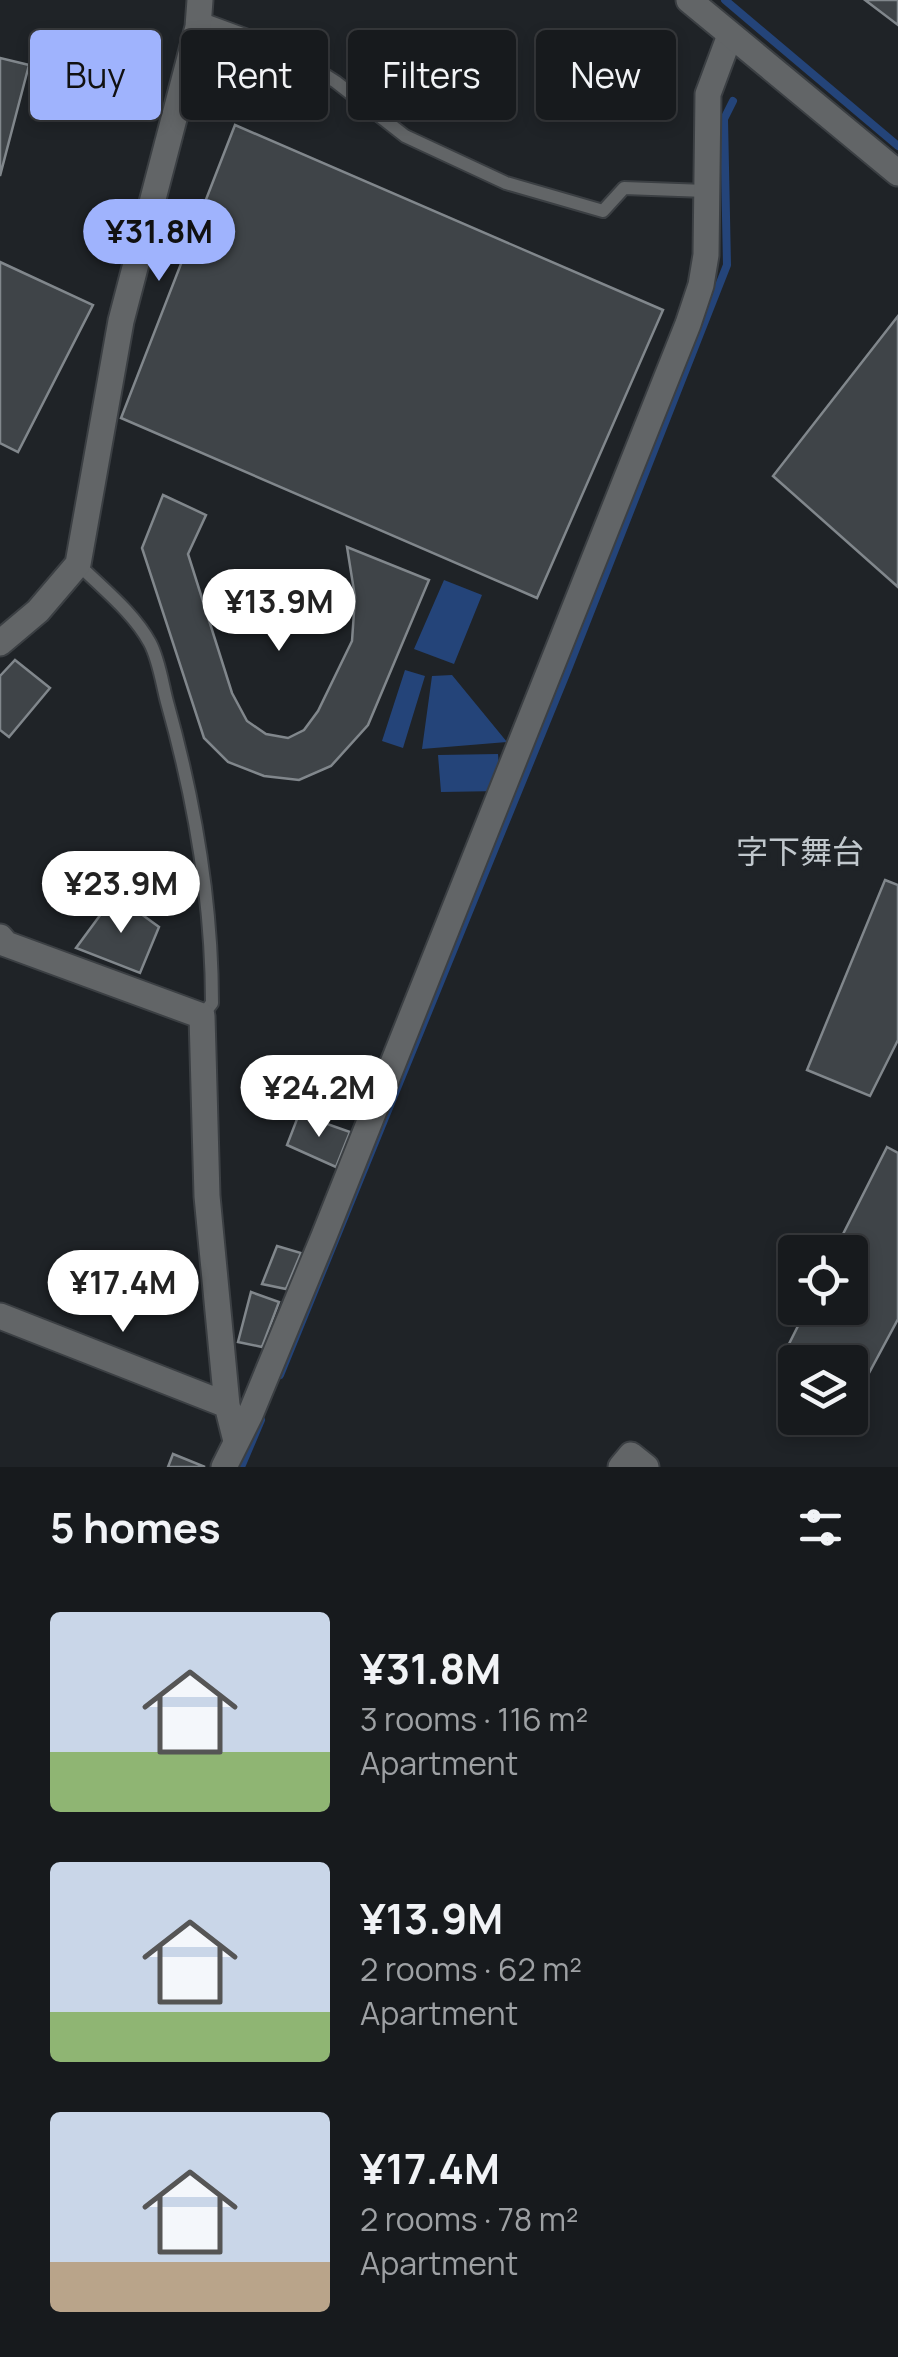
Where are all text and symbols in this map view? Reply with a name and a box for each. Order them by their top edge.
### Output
chip: Buy [30,30,161,120]
chip: Rent [181,30,328,120]
chip: Filters [348,30,516,120]
chip: New [536,30,676,120]
pin: ¥31.8M [78,199,240,284]
text: ¥31.8M [105,209,213,253]
pin: ¥13.9M [198,569,360,654]
text: ¥13.9M [224,579,334,623]
district label: 字下舞台 [736,829,864,873]
pin: ¥23.9M [40,851,202,936]
text: ¥23.9M [64,861,178,905]
pin: ¥24.2M [238,1055,400,1140]
text: ¥24.2M [263,1065,375,1109]
map controls [778,1235,868,1435]
button: locate [778,1235,868,1325]
pin: ¥17.4M [42,1250,204,1335]
text: ¥17.4M [70,1260,176,1304]
button: layers [778,1345,868,1435]
text: 5 homes [50,1498,221,1556]
icon: filters [793,1500,848,1555]
text: ¥31.8M [360,1639,501,1697]
icon: home [130,1652,250,1772]
text: 3 rooms · 116 m² [360,1697,588,1741]
text: Apartment [360,1741,518,1785]
text: ¥13.9M [360,1889,503,1947]
icon: home [130,1902,250,2022]
text: 2 rooms · 62 m² [360,1947,582,1991]
text: Apartment [360,1991,518,2035]
text: ¥17.4M [360,2139,500,2197]
icon: home [130,2152,250,2272]
text: 2 rooms · 78 m² [360,2197,579,2241]
text: Apartment [360,2241,518,2285]

